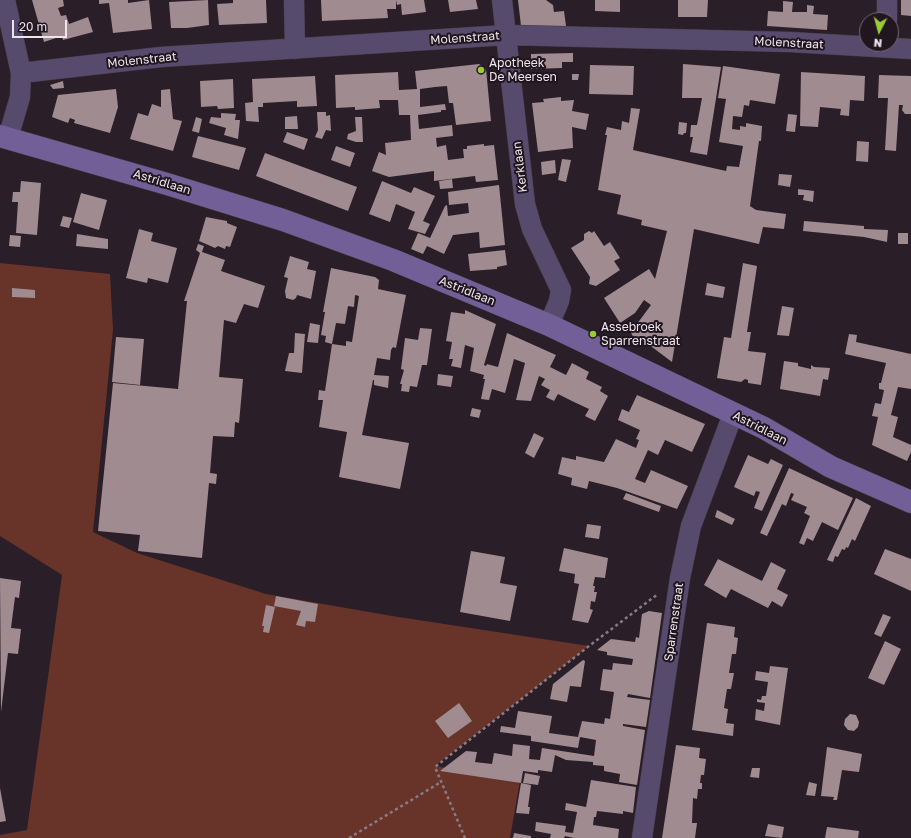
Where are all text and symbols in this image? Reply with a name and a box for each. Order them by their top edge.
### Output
scale bar [14,12,69,38]
north arrow [859,12,899,52]
text: 20 m [19,19,47,34]
street label: Molenstraat [430,28,500,48]
street label: Molenstraat [754,34,824,52]
text: N [873,37,883,50]
street label: Molenstraat [107,49,177,71]
place label: Apotheek De Meersen [489,56,557,84]
marker: Apotheek De Meersen [476,65,486,75]
street label: Kerklaan [510,141,530,193]
street label: Astridlaan [132,166,192,198]
street label: Astridlaan [437,273,497,309]
place label: Assebroek Sparrenstraat [601,320,680,348]
marker: Assebroek Sparrenstraat [588,329,598,339]
street label: Astridlaan [730,408,790,448]
street label: Sparrenstraat [661,582,687,662]

